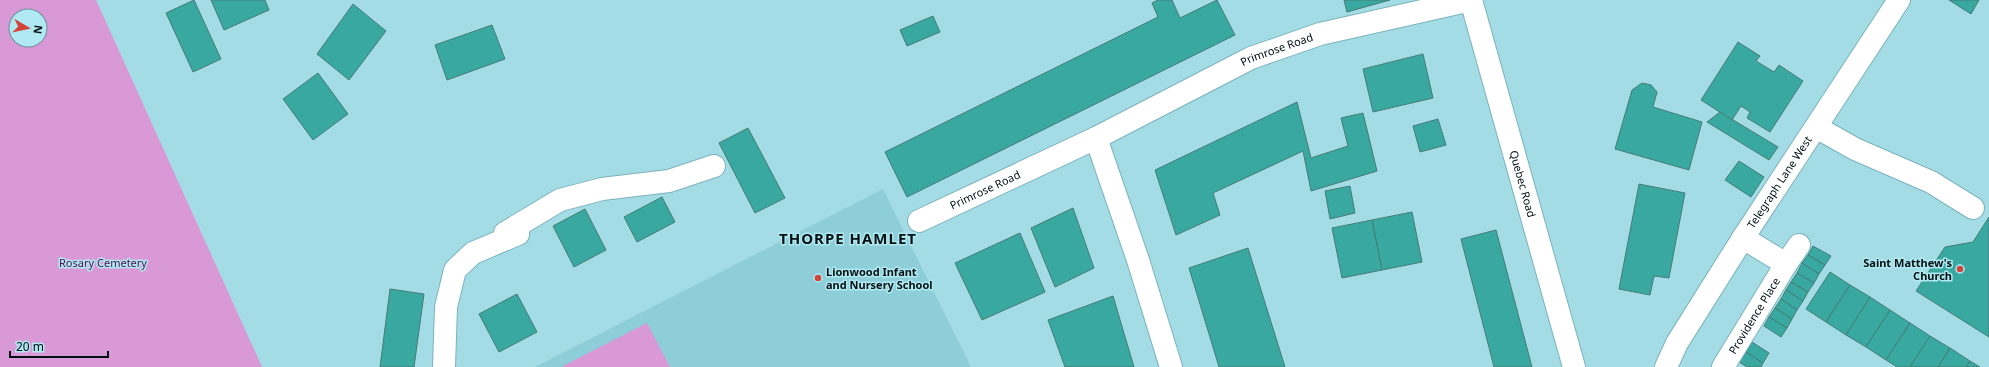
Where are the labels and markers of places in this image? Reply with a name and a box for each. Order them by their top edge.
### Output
place label: Saint Matthew's Church [1863,255,1952,283]
place label: Lionwood Infant and Nursery School [826,264,933,292]
marker: Saint Matthew's Church [1955,264,1965,274]
marker: Lionwood Infant and Nursery School [813,273,823,283]

